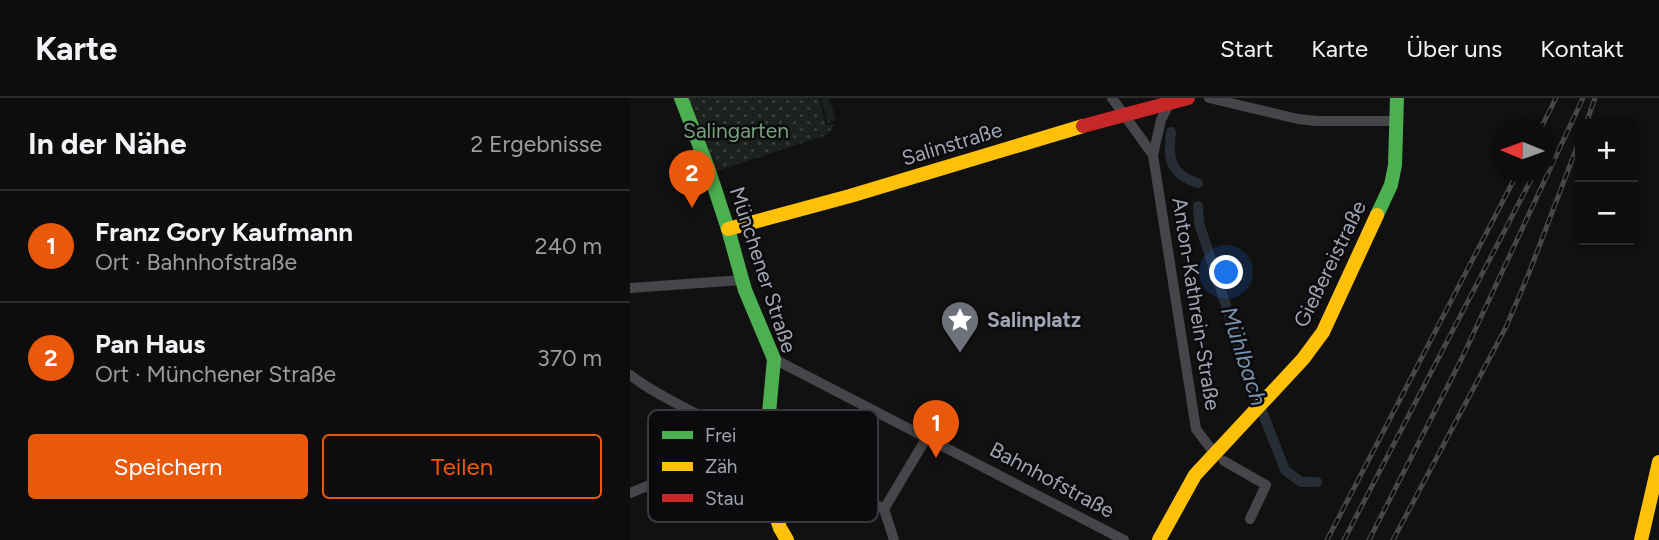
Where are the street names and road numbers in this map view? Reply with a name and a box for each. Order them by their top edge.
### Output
street label: Salinstraße [899,116,1005,171]
street label: Münchener Straße [725,184,802,356]
street label: Anton-Kathrein-Straße [1167,196,1226,412]
street label: Gießereistraße [1288,196,1371,331]
street label: Bahnhofstraße [986,436,1119,523]

